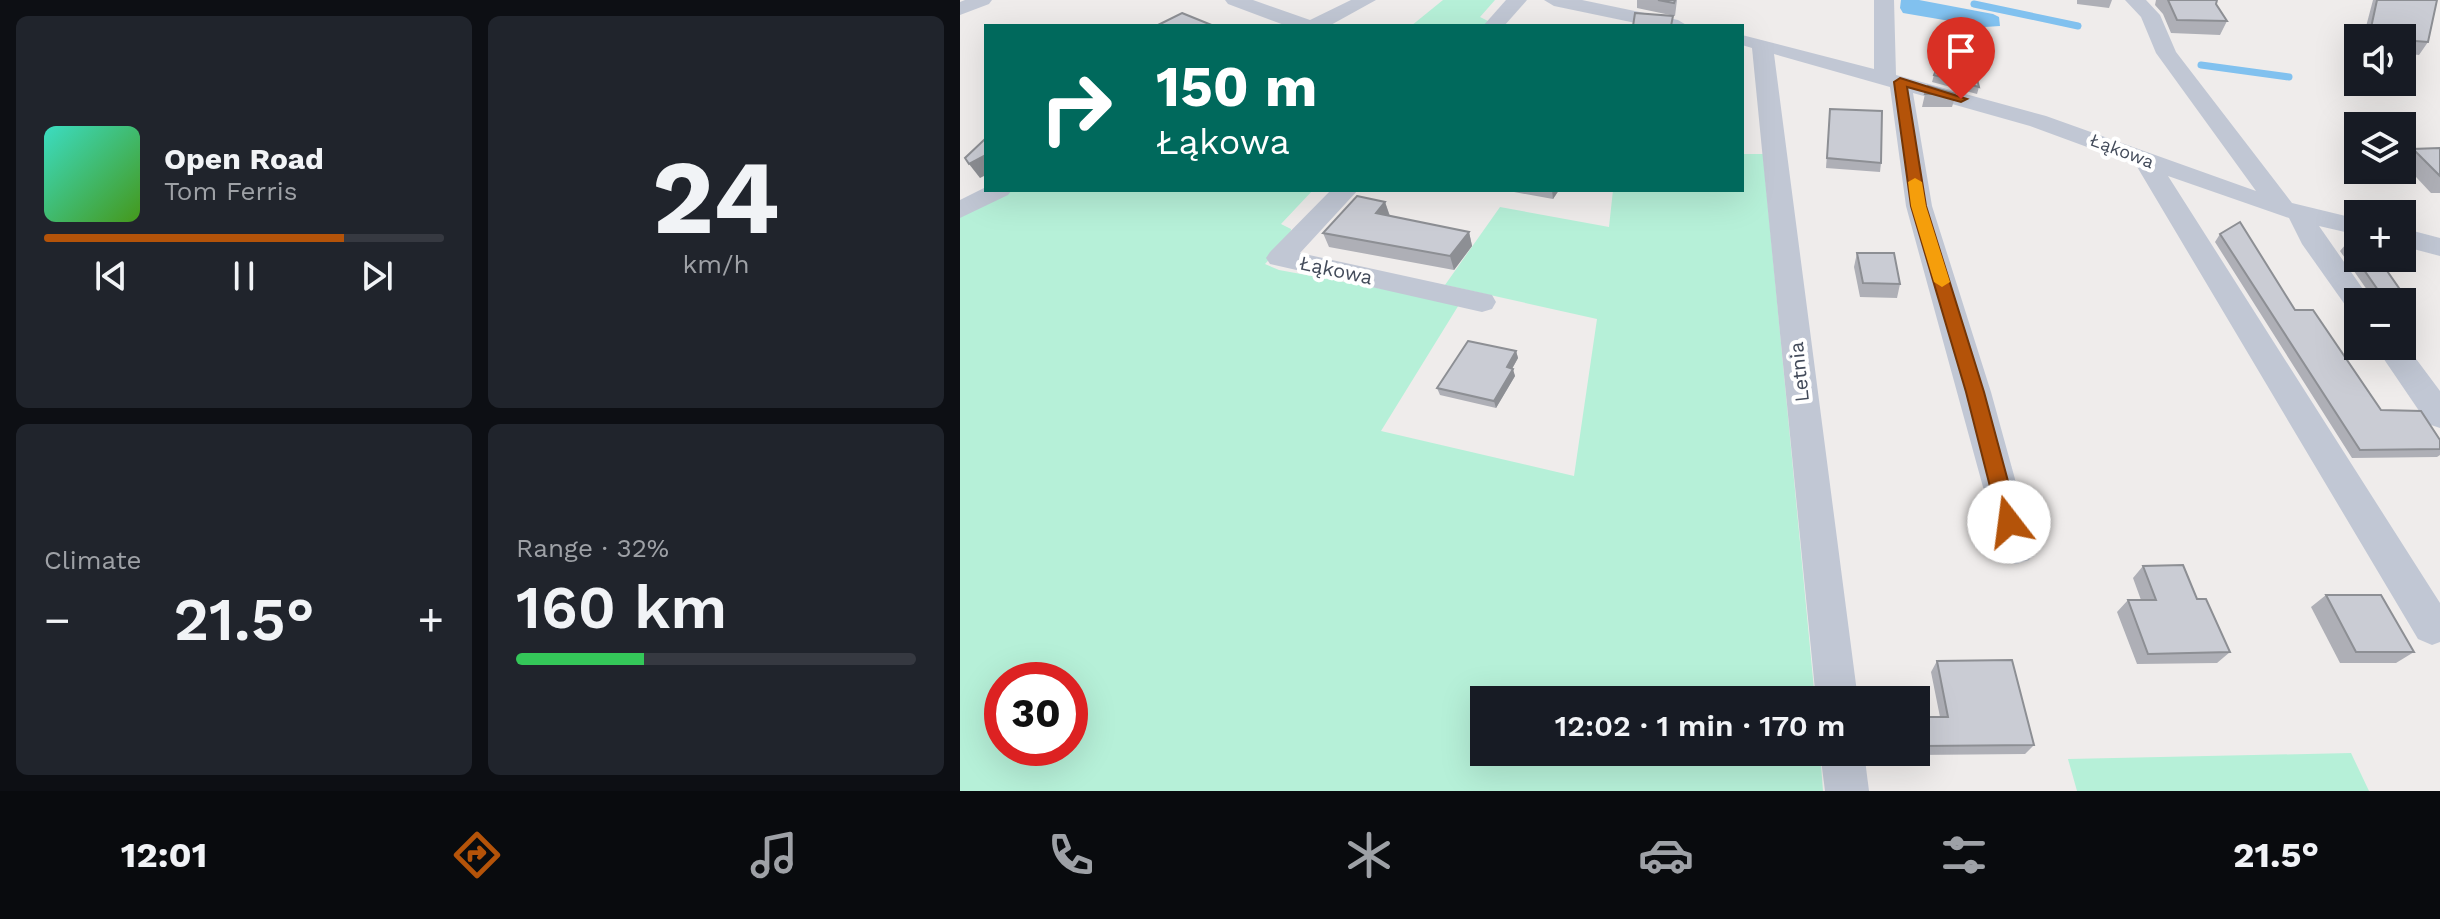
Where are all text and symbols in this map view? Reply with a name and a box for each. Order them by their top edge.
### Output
pin [1927,17,1995,99]
map controls [2344,24,2416,360]
button: sound [2344,24,2416,96]
icon: arrive [1939,29,1983,73]
text: 150 m [1156,54,1318,120]
icon: right [1024,56,1128,160]
button: layers [2344,112,2416,184]
text: Łąkowa [1156,121,1290,163]
street label: Łąkowa [2087,129,2157,172]
text: 24 [652,136,780,258]
text: Open Road [164,141,324,176]
text: Tom Ferris [164,176,297,206]
button: + [2344,200,2416,272]
text: km/h [683,249,749,279]
street label: Łąkowa [1297,251,1375,289]
icon: previous [89,254,133,298]
icon: pause [222,254,266,298]
icon: next [355,254,399,298]
button: − [2344,288,2416,360]
street label: Letnia [1784,341,1814,403]
position arrow [1967,480,2051,564]
text: Range · 32% [516,533,669,563]
text: Climate [44,545,142,575]
text: 160 km [516,572,727,643]
text: 21.5° [173,584,315,655]
text: − [44,594,71,646]
text: + [417,594,444,646]
speed limit sign: 30 [984,662,1088,766]
text: 12:02 · 1 min · 170 m [1555,708,1845,743]
icon: directions [449,827,505,883]
icon: music [746,827,802,883]
icon: phone [1043,827,1099,883]
icon: climate [1341,827,1397,883]
icon: car [1638,827,1694,883]
icon: filters [1936,827,1992,883]
text: 12:01 [121,834,207,876]
text: 21.5° [2233,834,2319,876]

